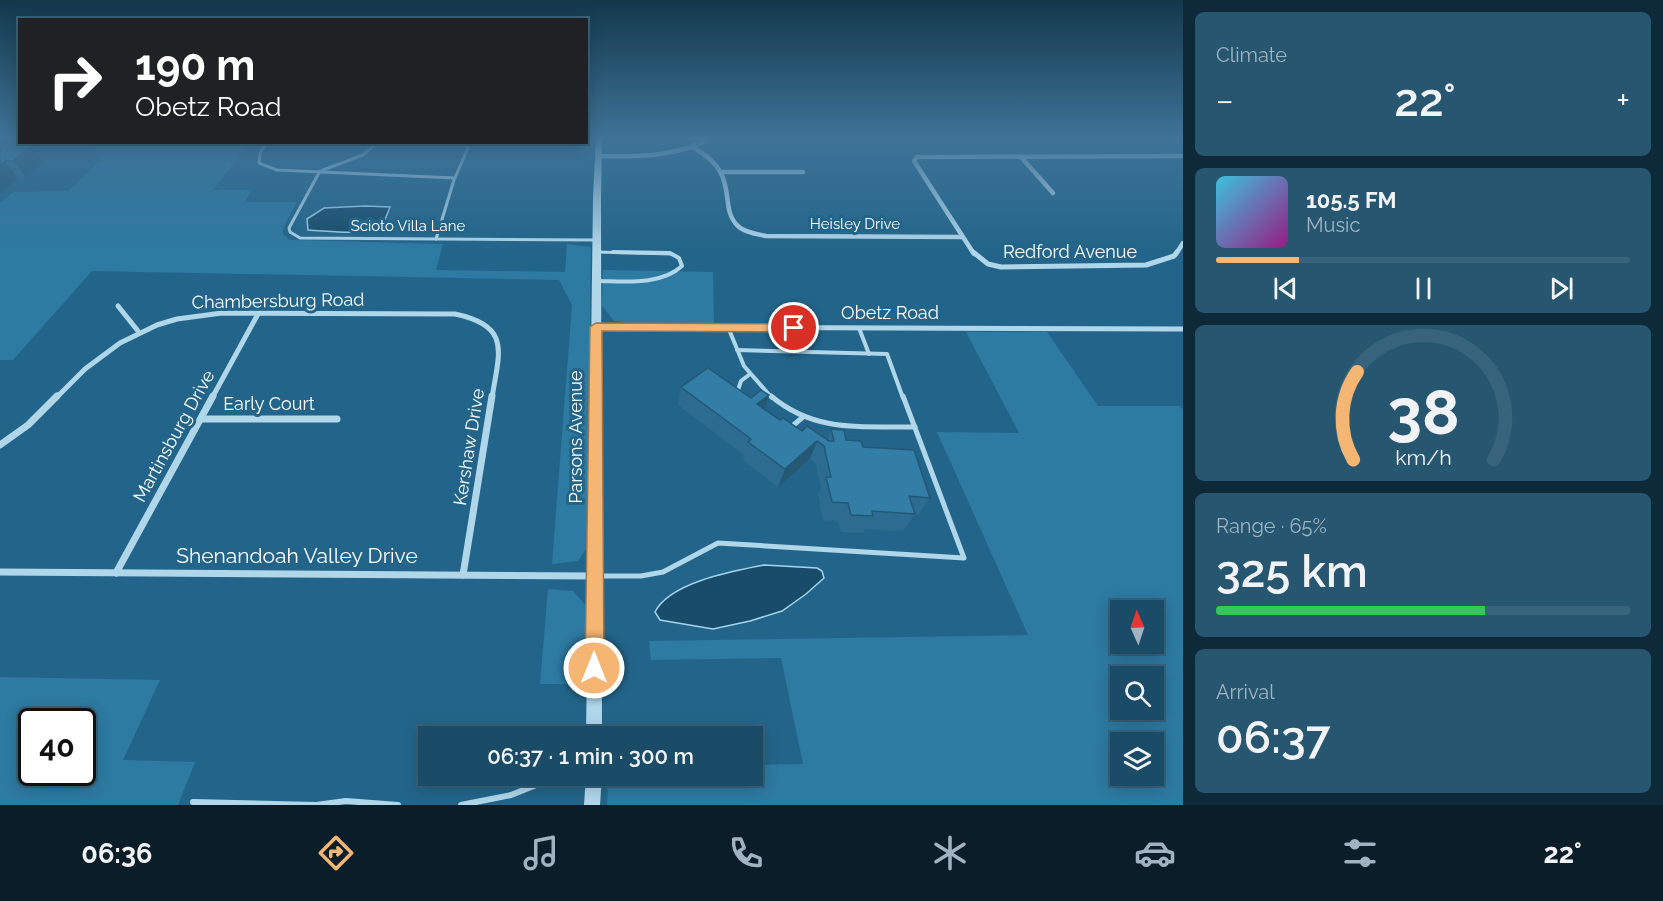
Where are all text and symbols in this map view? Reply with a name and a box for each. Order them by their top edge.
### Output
text: 190 m [135,41,255,90]
icon: right [36,42,114,120]
text: Climate [1216,43,1287,67]
text: 22° [1394,74,1456,127]
text: − [1216,81,1234,120]
text: + [1616,81,1630,120]
text: Obetz Road [135,91,282,122]
text: 105.5 FM [1306,187,1397,213]
text: Music [1306,213,1360,237]
street label: Heisley Drive [810,215,900,233]
street label: Scioto Villa Lane [351,217,466,235]
street label: Redford Avenue [1003,241,1137,262]
icon: previous [1269,272,1302,305]
icon: pause [1407,272,1440,305]
icon: next [1545,272,1578,305]
street label: Chambersburg Road [192,288,364,313]
pin [768,302,819,353]
street label: Obetz Road [841,302,939,323]
icon: arrive [777,311,810,344]
street label: Martinsburg Drive [129,366,219,505]
street label: Parsons Avenue [565,370,586,504]
text: 38 [1387,375,1459,449]
street label: Kershaw Drive [449,386,488,507]
street label: Early Court [223,393,315,414]
text: km/h [1395,445,1451,470]
text: Range · 65% [1216,514,1327,538]
street label: Shenandoah Valley Drive [176,543,418,568]
text: 325 km [1216,545,1368,598]
north arrow [1110,600,1164,654]
map controls [1110,600,1164,786]
position arrow [562,636,626,700]
button: search [1110,666,1164,720]
text: Arrival [1216,680,1275,704]
speed limit sign: 40 [18,708,96,786]
text: 06:37 [1216,711,1330,764]
button: layers [1110,732,1164,786]
text: 06:37 · 1 min · 300 m [487,743,694,769]
icon: directions [315,832,357,874]
icon: music [520,832,562,874]
icon: phone [725,832,767,874]
icon: climate [929,832,971,874]
icon: car [1134,832,1176,874]
icon: filters [1339,832,1381,874]
text: 06:36 [81,838,152,869]
text: 22° [1544,838,1582,869]

